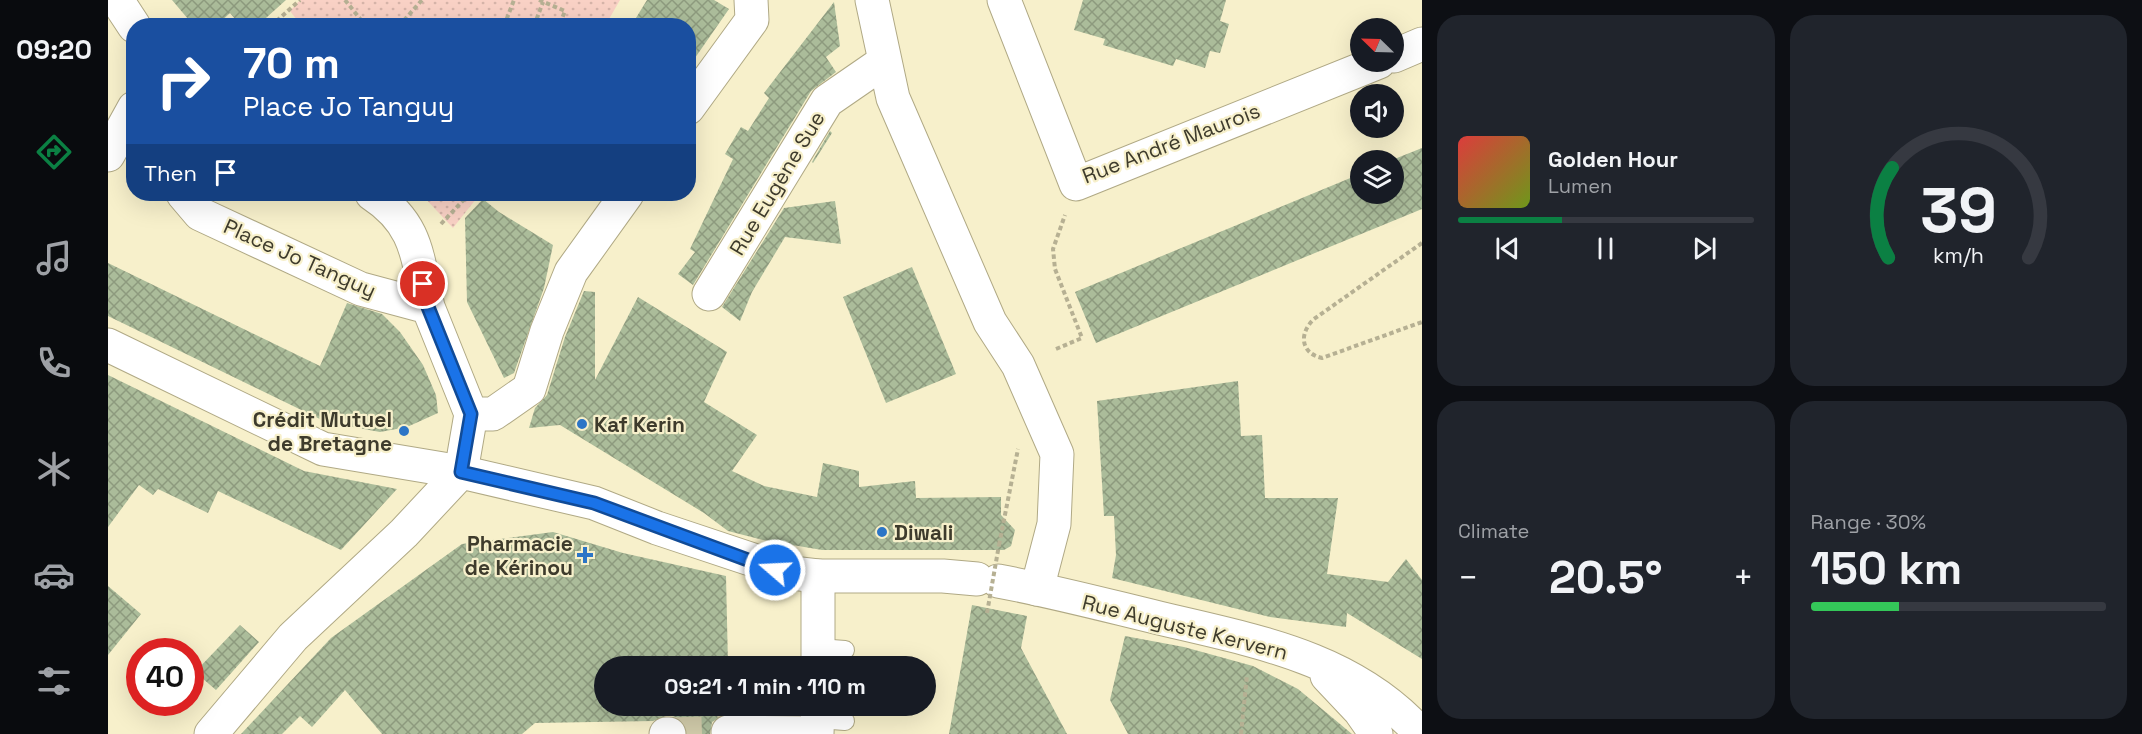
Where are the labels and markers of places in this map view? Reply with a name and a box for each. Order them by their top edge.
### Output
pin [397,258,448,309]
place label: Crédit Mutuel de Bretagne [253,406,392,457]
place label: Kaf Kerin [594,411,685,438]
marker: Kaf Kerin [575,417,589,431]
marker: Crédit Mutuel de Bretagne [397,424,411,438]
place label: Diwali [894,519,953,546]
marker: Diwali [875,525,889,539]
place label: Pharmacie de Kérinou [465,530,573,581]
marker: Pharmacie de Kérinou [578,548,592,562]

